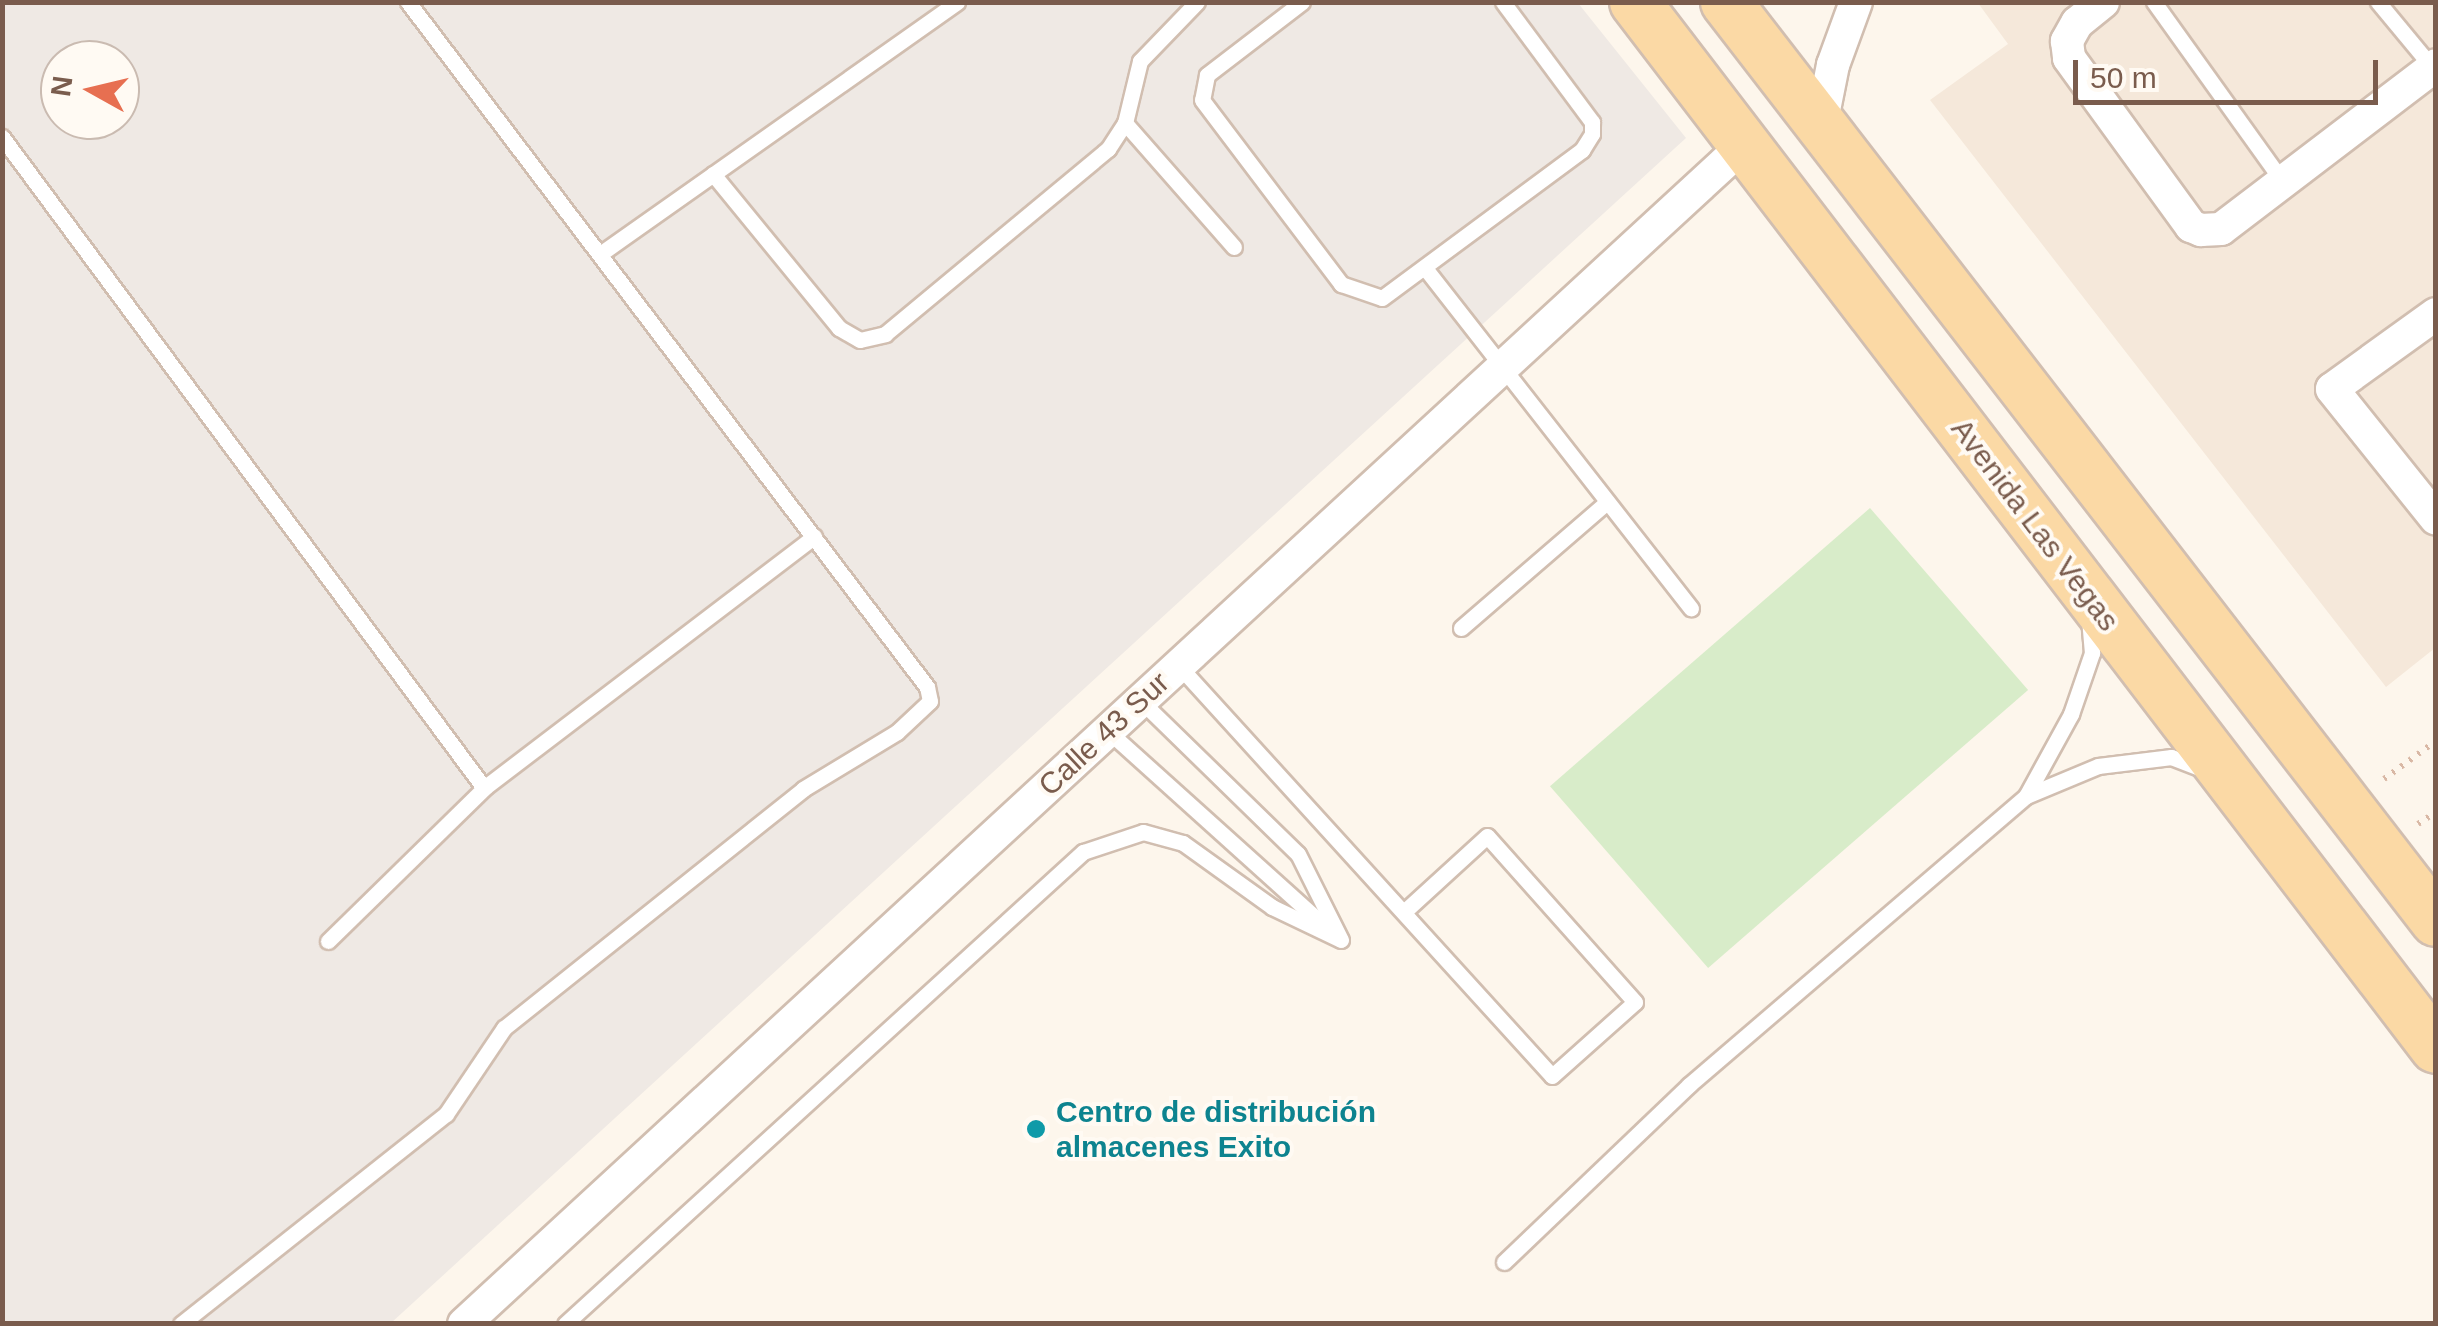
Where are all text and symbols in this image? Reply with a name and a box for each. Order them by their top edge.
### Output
north arrow [40,40,140,140]
scale bar [2078,40,2383,102]
text: 50 m [2090,61,2157,94]
text: N [45,74,79,98]
street label: Avenida Las Vegas [1943,412,2127,638]
street label: Calle 43 Sur [1031,665,1177,803]
place label: Centro de distribución almacenes Exito [1056,1094,1376,1164]
marker: Centro de distribución almacenes Exito [1025,1118,1047,1140]

